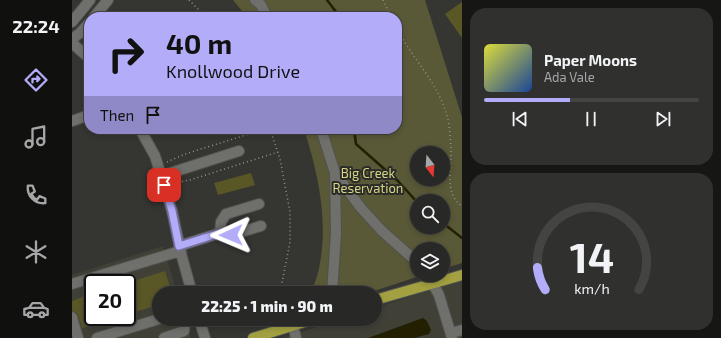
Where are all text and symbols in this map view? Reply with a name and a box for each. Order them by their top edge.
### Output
text: 22:24 [12,15,60,37]
text: 40 m [166,26,232,60]
icon: right [100,28,152,80]
text: Paper Moons [544,51,637,69]
text: Knollwood Drive [166,60,300,82]
icon: directions [22,66,50,94]
text: Ada Vale [544,69,595,85]
icon: arrive [142,104,164,126]
text: Then [100,106,134,124]
icon: previous [509,108,531,130]
icon: pause [580,108,602,130]
icon: next [652,108,674,130]
icon: music [22,123,50,151]
north arrow [410,146,450,186]
map controls [410,146,450,282]
park label: Big Creek Reservation [333,165,403,196]
pin [147,168,181,202]
icon: arrive [153,174,175,196]
icon: phone [22,181,50,209]
button: search [410,194,450,234]
position arrow [210,214,252,256]
text: 14 [569,230,614,280]
icon: climate [22,238,50,266]
button: layers [410,242,450,282]
speed limit sign: 20 [84,274,136,326]
text: km/h [574,279,609,296]
icon: car [22,295,50,323]
text: 22:25 · 1 min · 90 m [201,297,333,315]

